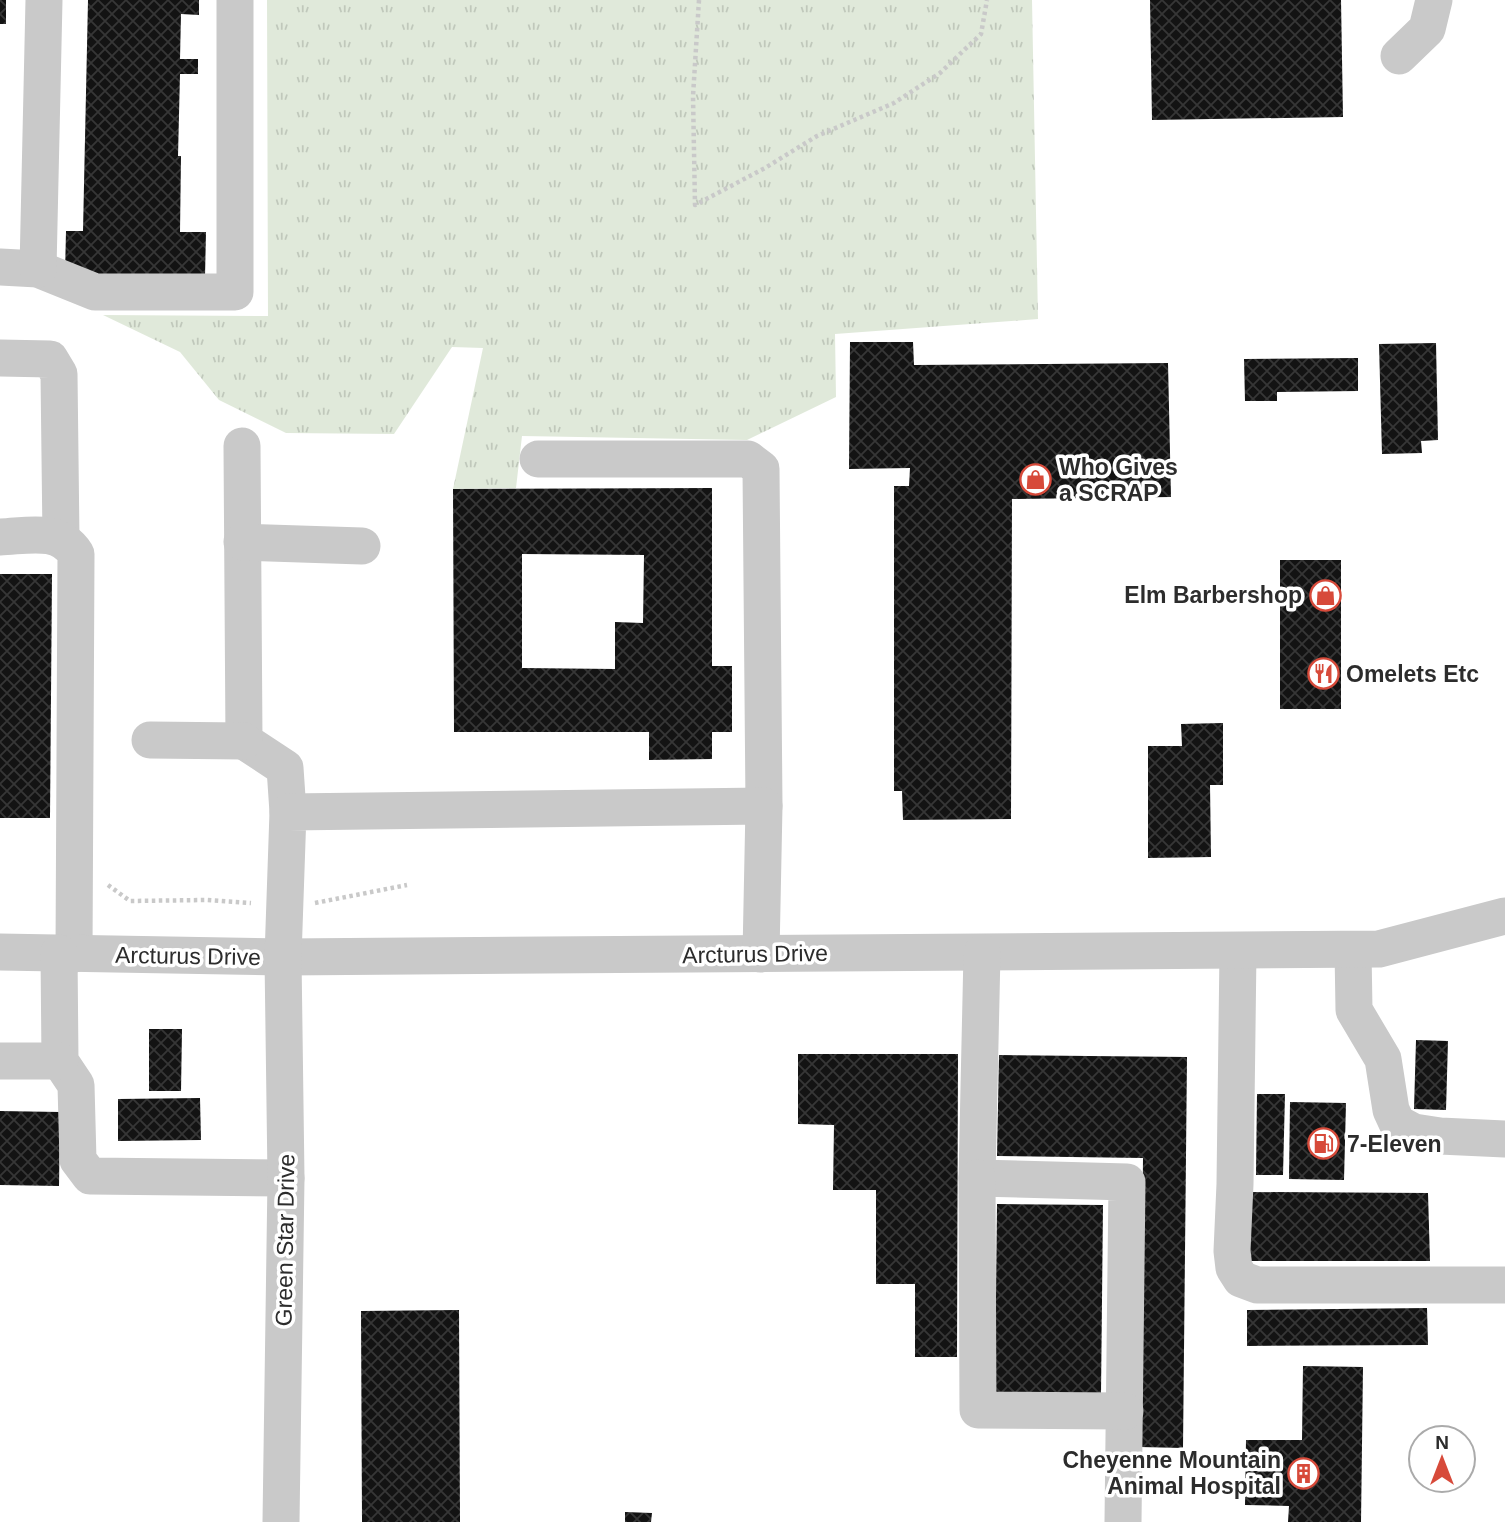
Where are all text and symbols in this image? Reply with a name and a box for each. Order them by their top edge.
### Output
place label: Who Gives a SCRAP [1059,454,1178,506]
shop icon: Who Gives a SCRAP [1019,463,1053,497]
shop icon: Elm Barbershop [1308,578,1342,612]
place label: Elm Barbershop [1124,582,1302,608]
restaurant icon: Omelets Etc [1306,657,1340,691]
place label: Omelets Etc [1346,661,1479,687]
street label: Arcturus Drive [682,940,828,968]
street label: Arcturus Drive [115,942,261,970]
fuel station icon: 7-Eleven [1307,1127,1341,1161]
place label: 7-Eleven [1347,1131,1442,1157]
street label: Green Star Drive [270,1154,300,1326]
north arrow [1407,1424,1477,1494]
text: N [1435,1432,1449,1453]
place label: Cheyenne Mountain Animal Hospital [1062,1447,1281,1499]
building icon: Cheyenne Mountain Animal Hospital [1287,1456,1321,1490]

